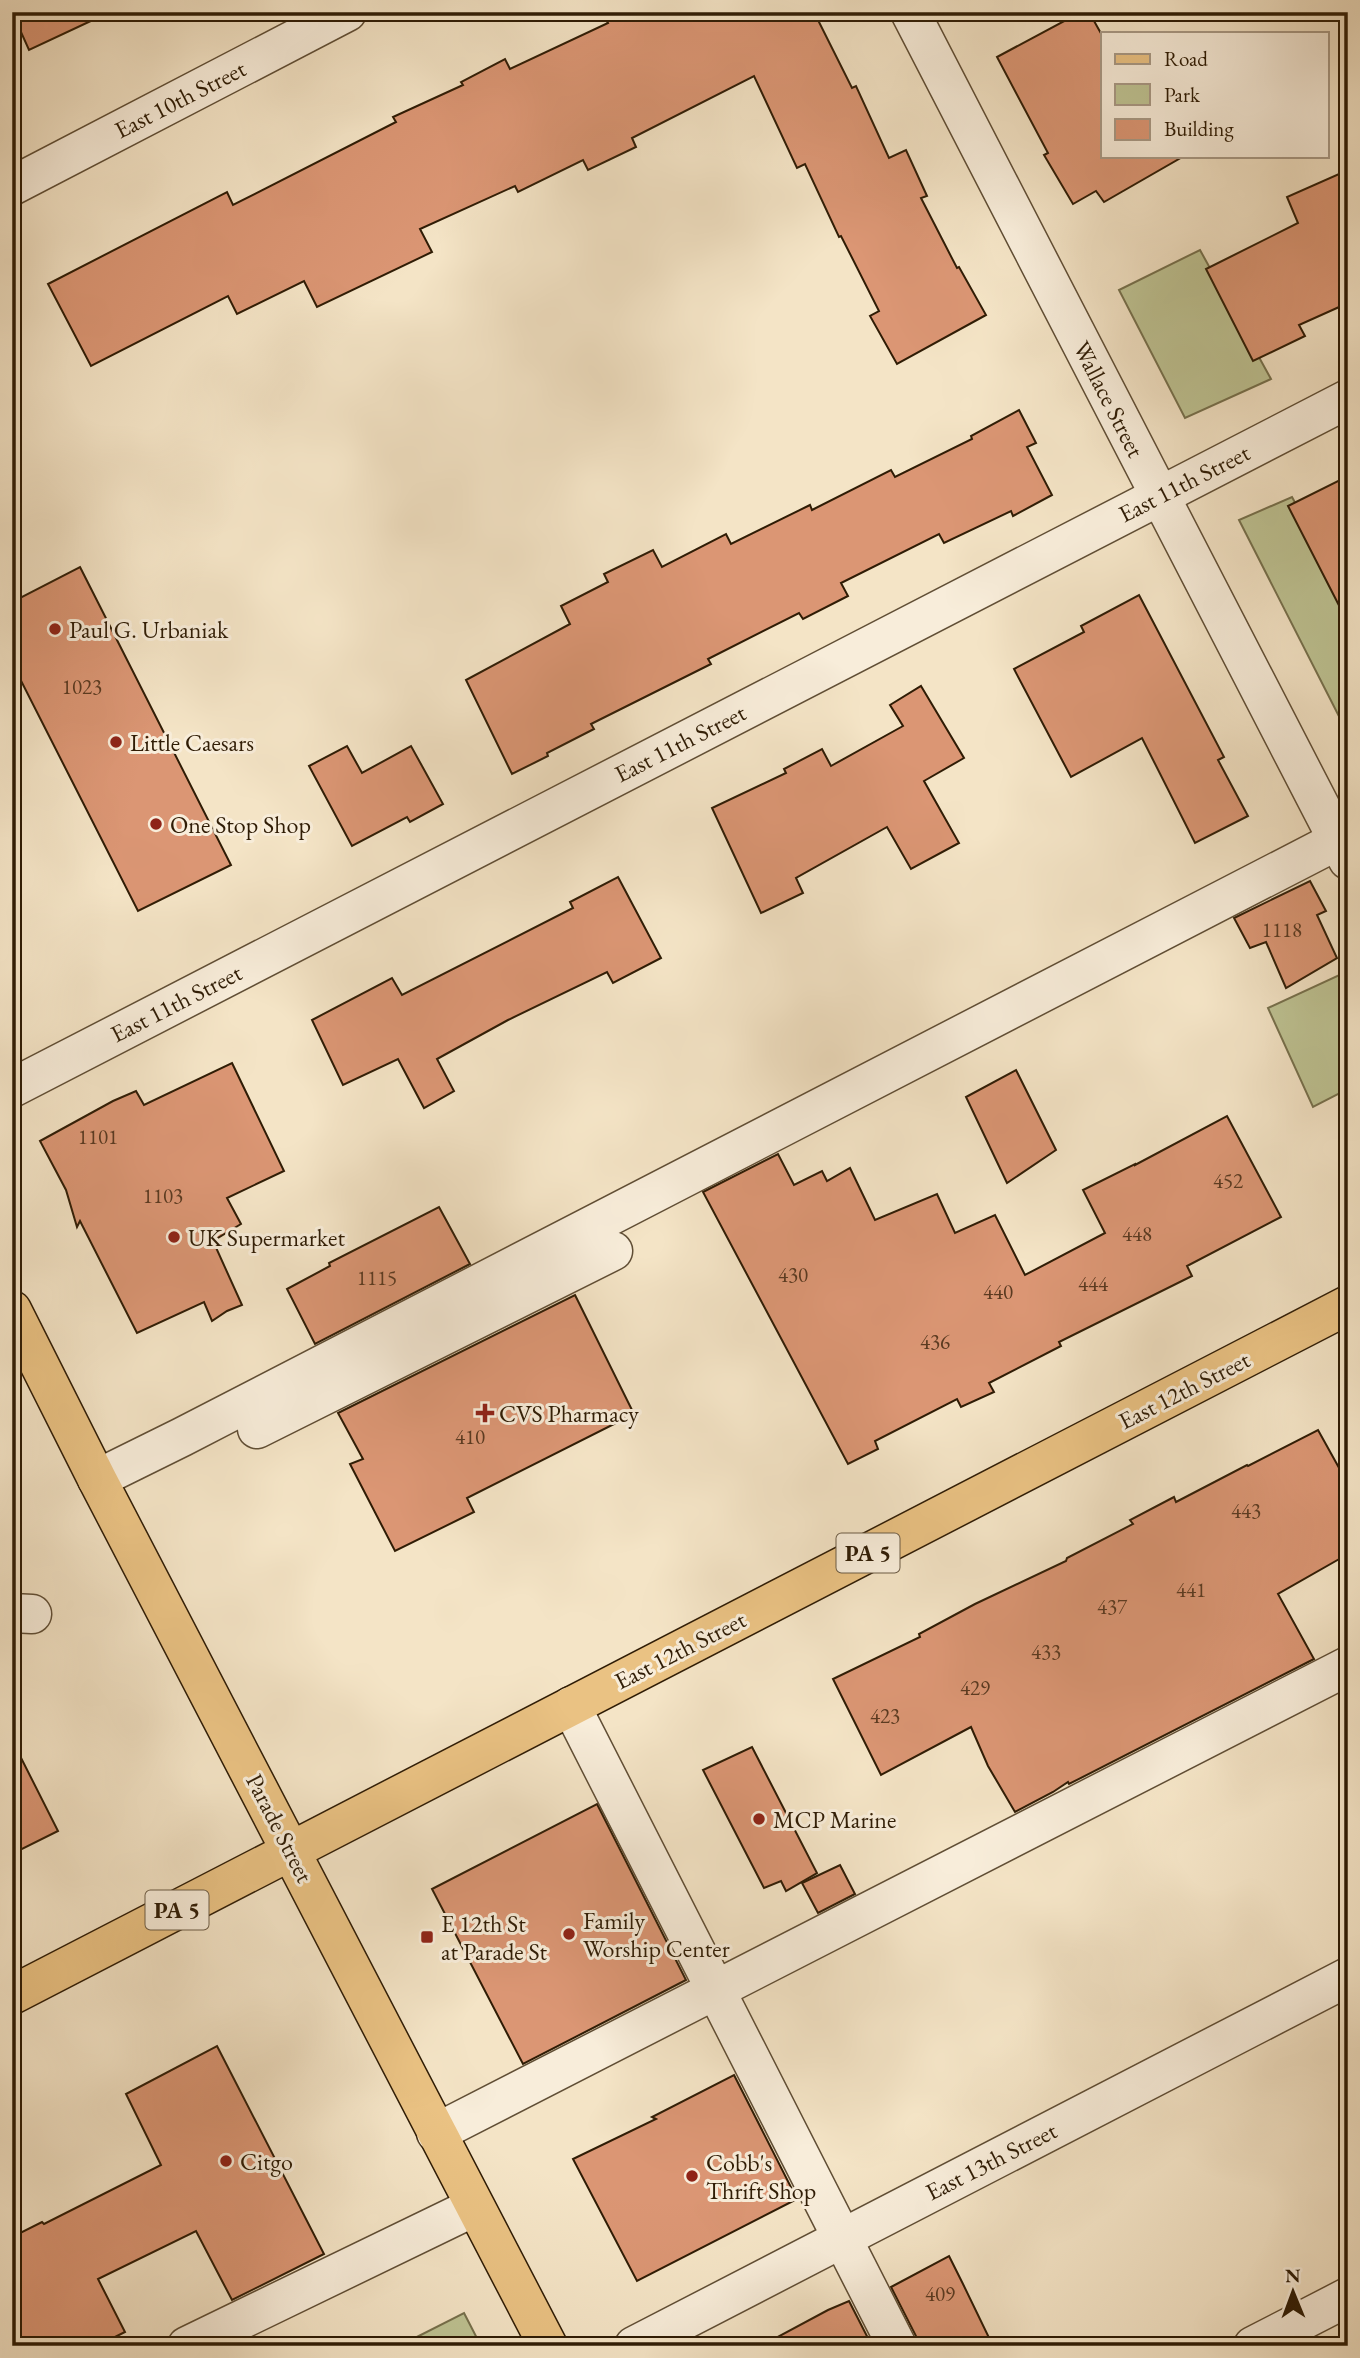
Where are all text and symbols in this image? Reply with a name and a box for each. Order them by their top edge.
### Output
legend [1101,32,1328,158]
text: Road [1164,45,1208,72]
street label: East 10th Street [109,53,251,145]
text: Park [1164,81,1201,108]
text: Building [1164,115,1234,142]
street label: Wallace Street [1066,336,1152,463]
street label: East 11th Street [1113,437,1255,529]
place label: Paul G. Urbaniak [69,614,229,645]
marker: Paul G. Urbaniak [47,621,63,637]
house number: 1023 [62,673,102,700]
street label: East 11th Street [609,697,751,789]
place label: Little Caesars [130,727,254,758]
marker: Little Caesars [108,734,124,750]
place label: One Stop Shop [170,809,311,840]
marker: One Stop Shop [148,816,164,832]
house number: 1118 [1262,916,1302,943]
street label: East 11th Street [105,957,247,1049]
house number: 1101 [78,1123,118,1150]
house number: 452 [1213,1167,1243,1194]
house number: 1103 [143,1182,183,1209]
house number: 448 [1122,1220,1152,1247]
place label: UK Supermarket [188,1222,345,1253]
marker: UK Supermarket [166,1229,182,1245]
house number: 430 [778,1261,808,1288]
house number: 1115 [357,1264,397,1291]
house number: 444 [1078,1270,1109,1297]
house number: 440 [983,1278,1013,1305]
house number: 436 [920,1328,950,1355]
street label: East 12th Street [1113,1344,1255,1436]
place label: CVS Pharmacy [499,1398,639,1429]
marker: CVS Pharmacy [477,1405,493,1421]
house number: 410 [455,1423,485,1450]
house number: 443 [1231,1497,1261,1524]
road number: PA 5 [836,1534,900,1572]
house number: 441 [1176,1576,1206,1603]
house number: 437 [1097,1593,1128,1620]
street label: East 12th Street [609,1604,751,1696]
house number: 433 [1031,1638,1061,1665]
house number: 429 [960,1674,990,1701]
house number: 423 [870,1702,900,1729]
street label: Parade Street [239,1768,321,1888]
place label: MCP Marine [773,1804,896,1835]
marker: MCP Marine [751,1811,767,1827]
road number: PA 5 [146,1890,208,1929]
place label: Family Worship Center [583,1905,730,1964]
place label: E 12th St at Parade St [441,1908,548,1967]
marker: Family Worship Center [561,1926,577,1942]
marker: E 12th St at Parade St [419,1929,435,1945]
street label: East 13th Street [920,2115,1062,2207]
place label: Citgo [240,2146,293,2177]
place label: Cobb's Thrift Shop [706,2147,816,2206]
marker: Citgo [218,2153,234,2169]
marker: Cobb's Thrift Shop [684,2168,700,2184]
north arrow [1258,2256,1328,2326]
text: N [1285,2263,1301,2288]
house number: 409 [925,2280,955,2307]

